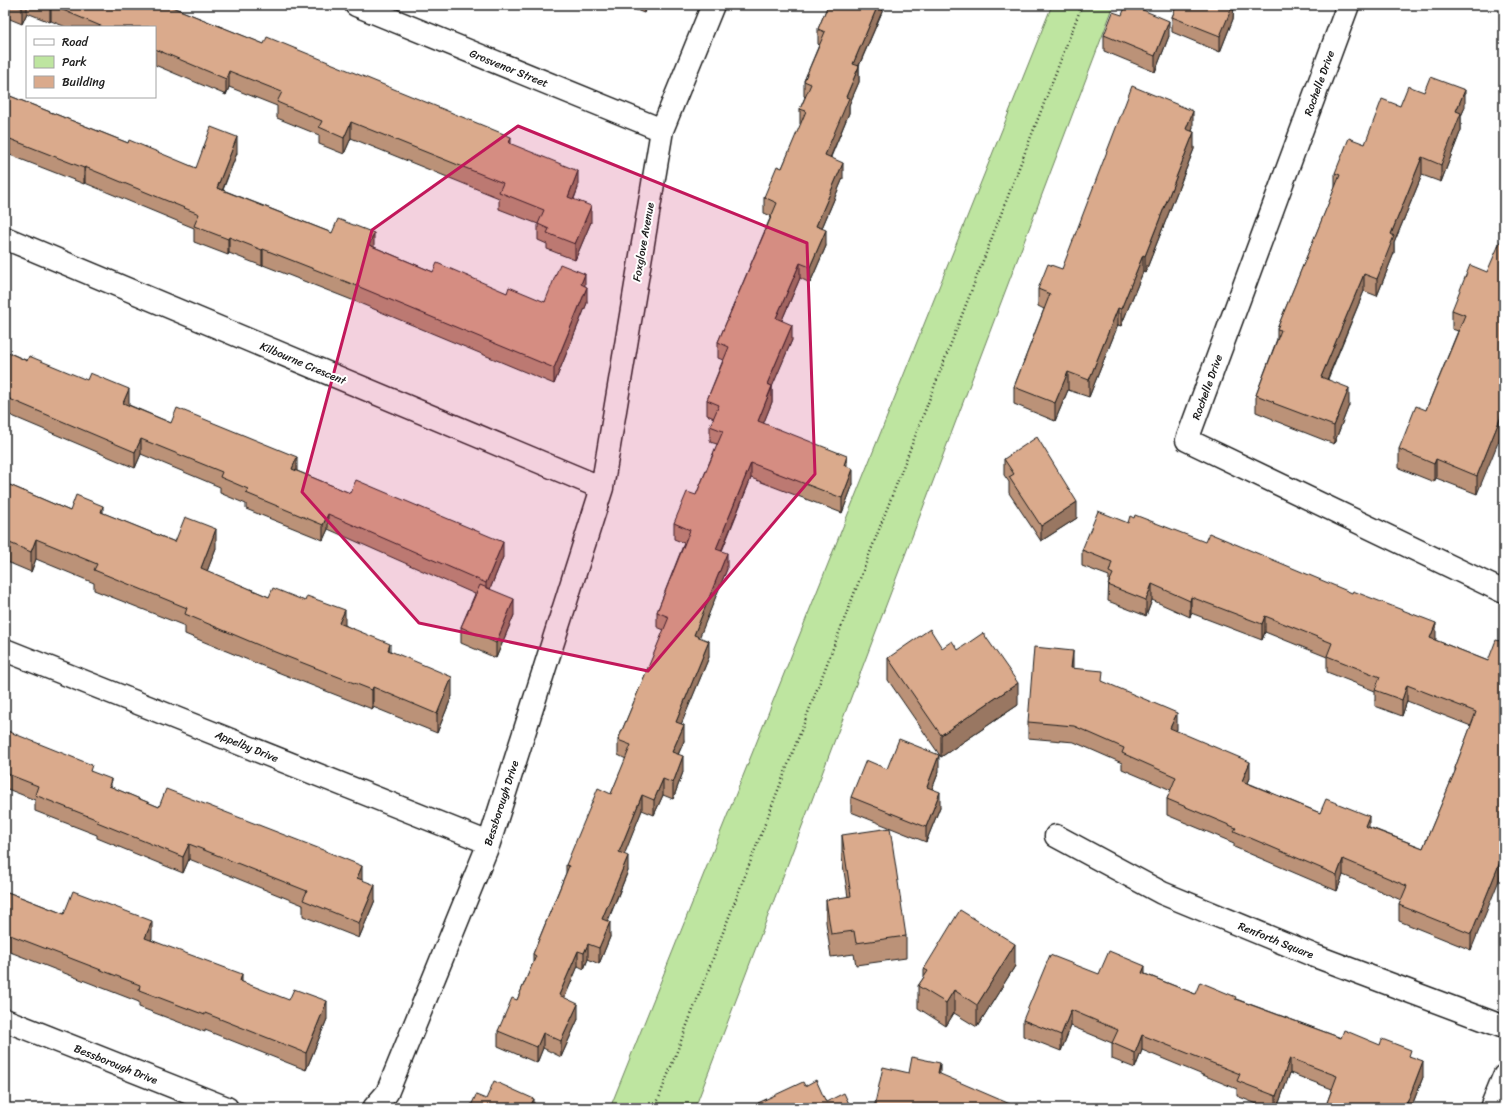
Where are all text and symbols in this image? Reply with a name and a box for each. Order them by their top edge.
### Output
legend [26,26,156,98]
text: Road [62,31,89,53]
street label: Grosvenor Street [467,44,551,93]
street label: Rochelle Drive [1299,47,1340,119]
text: Park [62,51,87,73]
text: Building [62,71,105,93]
street label: Foxglove Avenue [627,200,660,283]
street label: Kilbourne Crescent [257,337,349,390]
street label: Rochelle Drive [1187,351,1228,423]
street label: Appelby Drive [211,725,282,768]
street label: Bessborough Drive [479,757,524,848]
street label: Renforth Square [1235,917,1317,965]
street label: Bessborough Drive [71,1039,161,1090]

